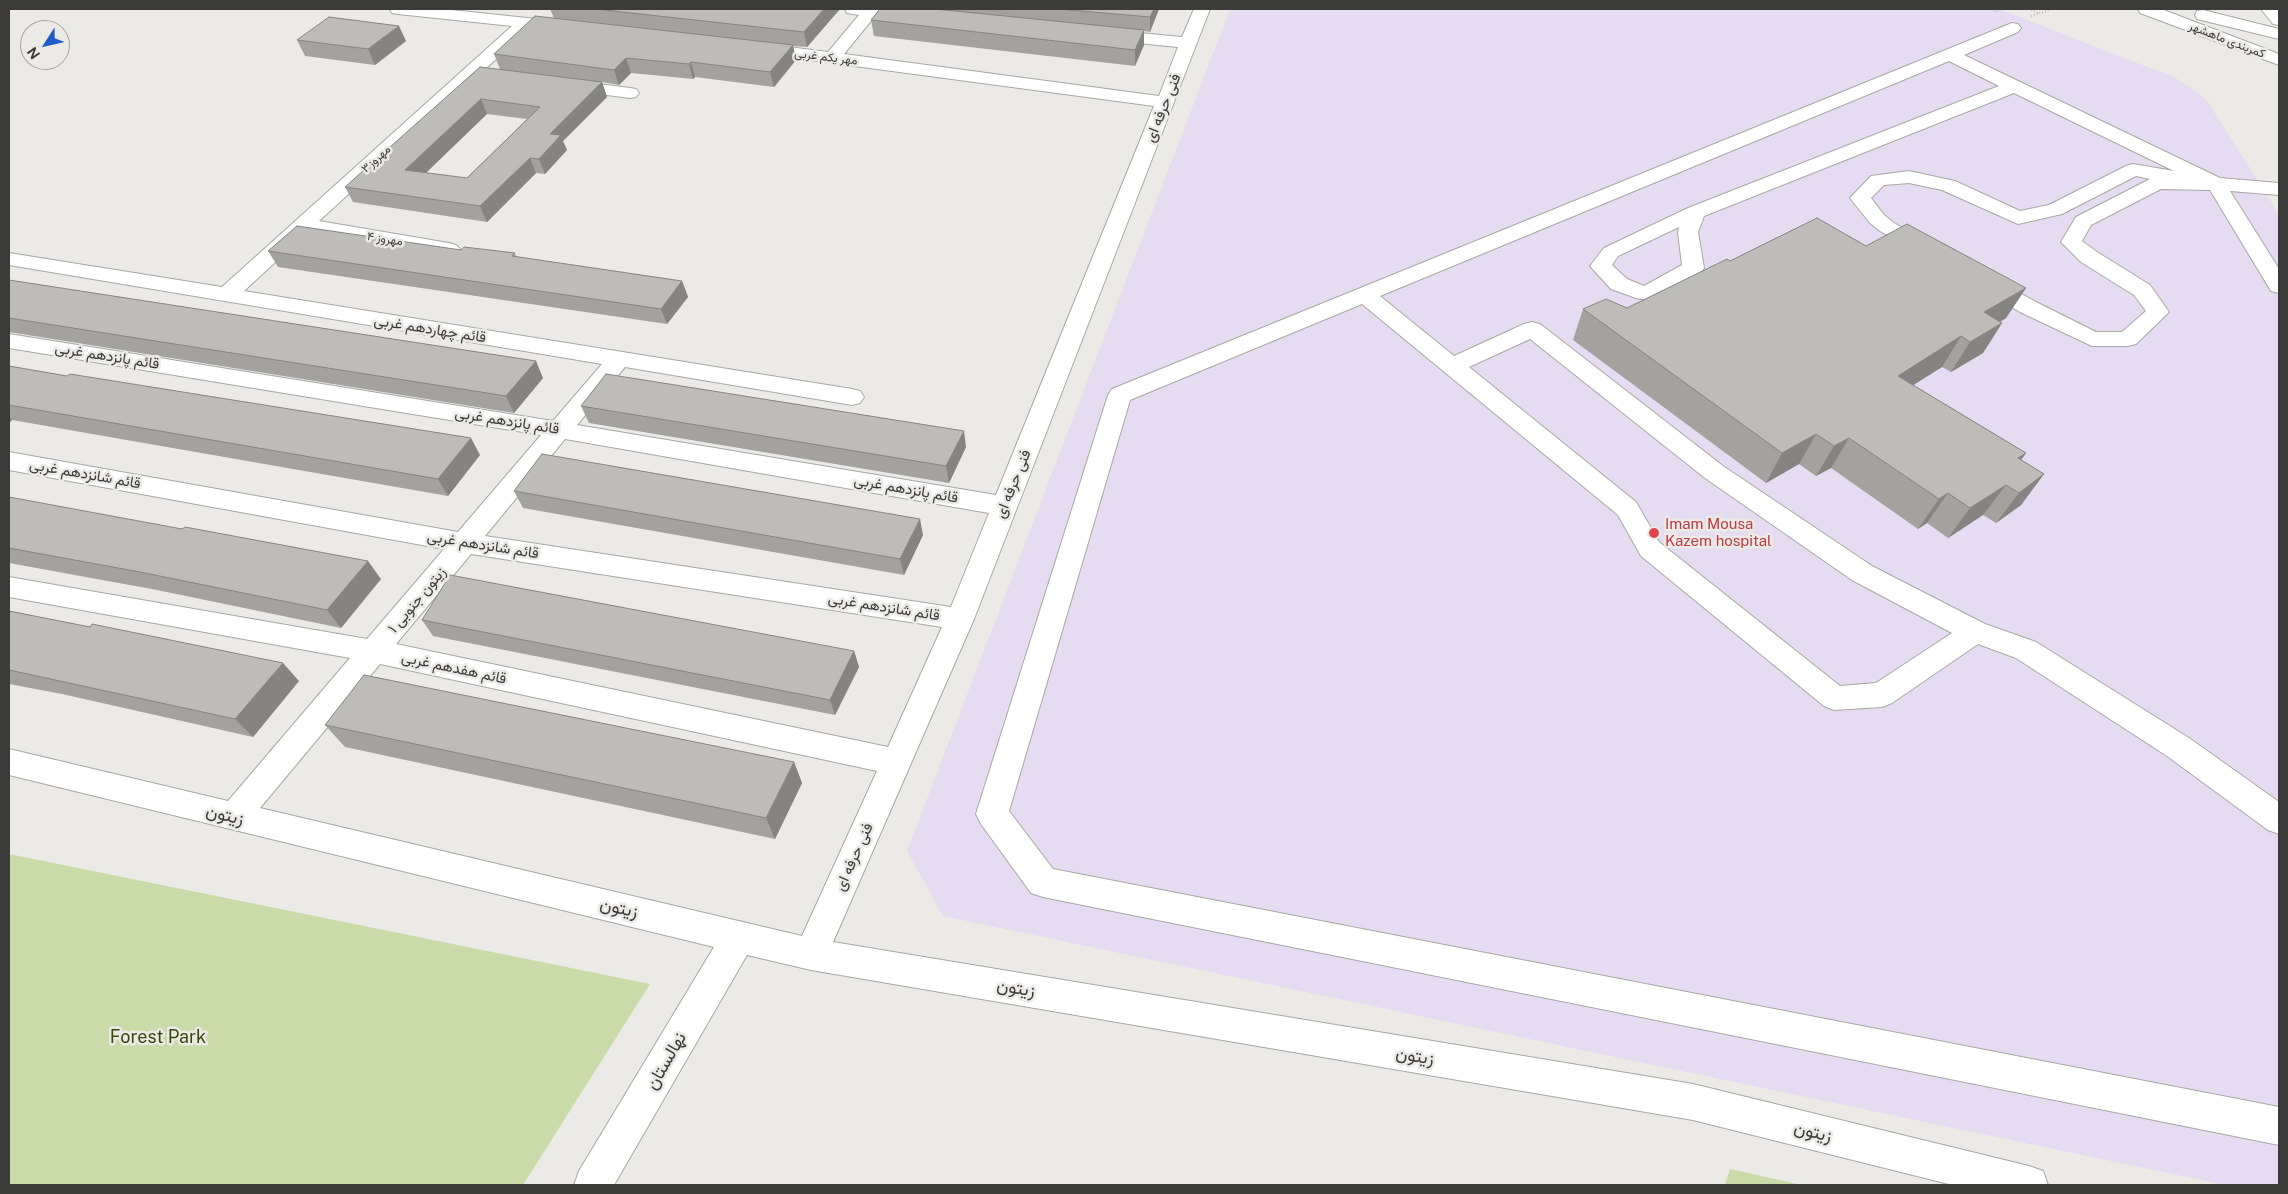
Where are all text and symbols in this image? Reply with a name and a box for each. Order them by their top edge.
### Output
street label: کمربندی ماهشهر [2187,19,2267,61]
north arrow [20,20,70,70]
text: N [24,44,43,62]
street label: مهر یکم غربی [794,46,858,68]
street label: فنی حرفه ای [1141,71,1185,145]
street label: مهروز۳ [358,142,394,176]
street label: مهروز ۴ [366,229,404,249]
street label: قائم چهاردهم غربی [373,311,487,347]
street label: قائم پانزدهم غربی [53,339,161,373]
street label: قائم پانزدهم غربی [453,404,561,438]
street label: فنی حرفه ای [991,447,1035,521]
street label: قائم شانزدهم غربی [28,455,142,493]
street label: قائم پانزدهم غربی [852,471,960,507]
place label: Imam Mousa Kazem hospital [1665,515,1772,550]
marker: Imam Mousa Kazem hospital [1647,526,1661,540]
street label: قائم شانزدهم غربی [426,527,540,563]
street label: زیتون جنوبی ۱ [384,563,450,637]
street label: قائم شانزدهم غربی [827,589,941,625]
street label: قائم هفدهم غربی [400,648,508,688]
street label: زیتون [204,800,246,830]
street label: فنی حرفه ای [831,820,877,894]
street label: زیتون [598,893,640,923]
street label: زیتون [995,974,1037,1002]
park label: Forest Park [110,1026,206,1048]
street label: نهالستان [641,1028,691,1094]
street label: زیتون [1394,1042,1436,1070]
street label: زیتون [1792,1117,1834,1147]

